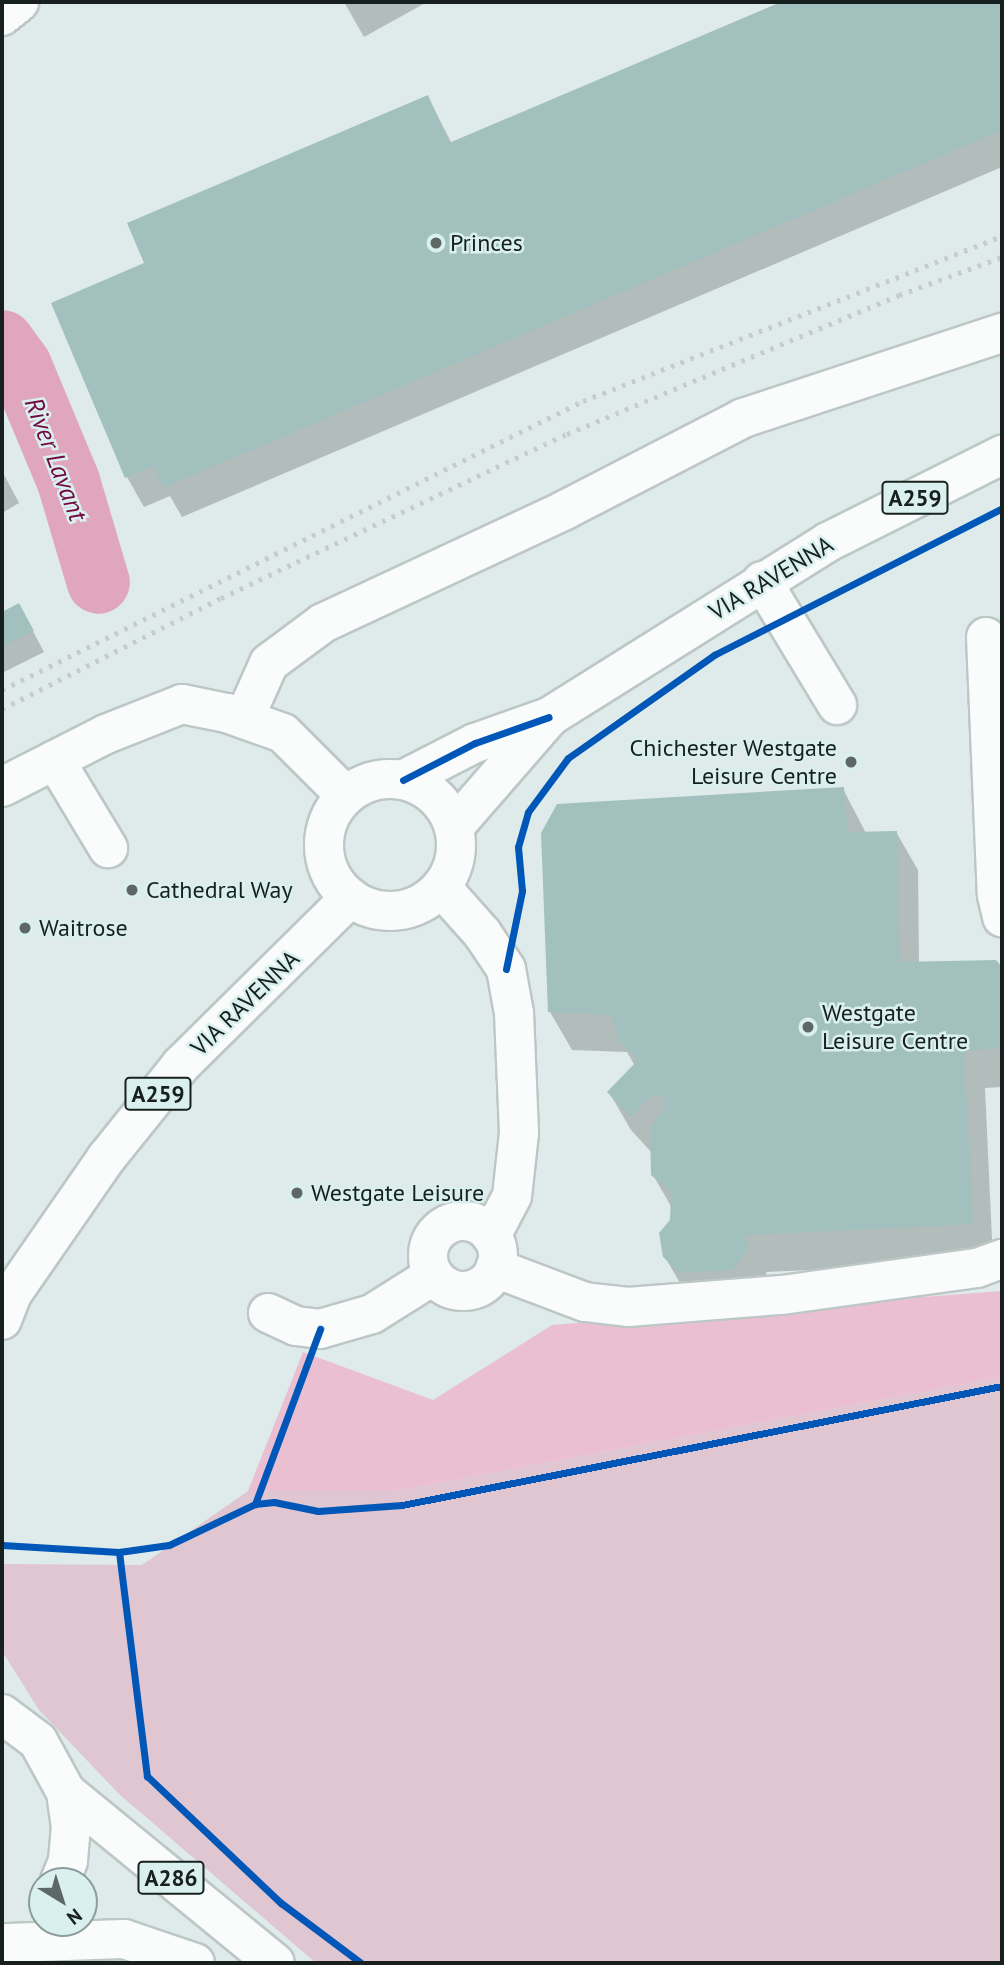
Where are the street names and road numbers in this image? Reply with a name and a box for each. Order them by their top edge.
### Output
road number: A259 [880,478,950,518]
street label: VIA RAVENNA [703,529,839,627]
street label: VIA RAVENNA [184,944,306,1062]
road number: A259 [123,1074,193,1114]
road number: A286 [136,1858,206,1898]

